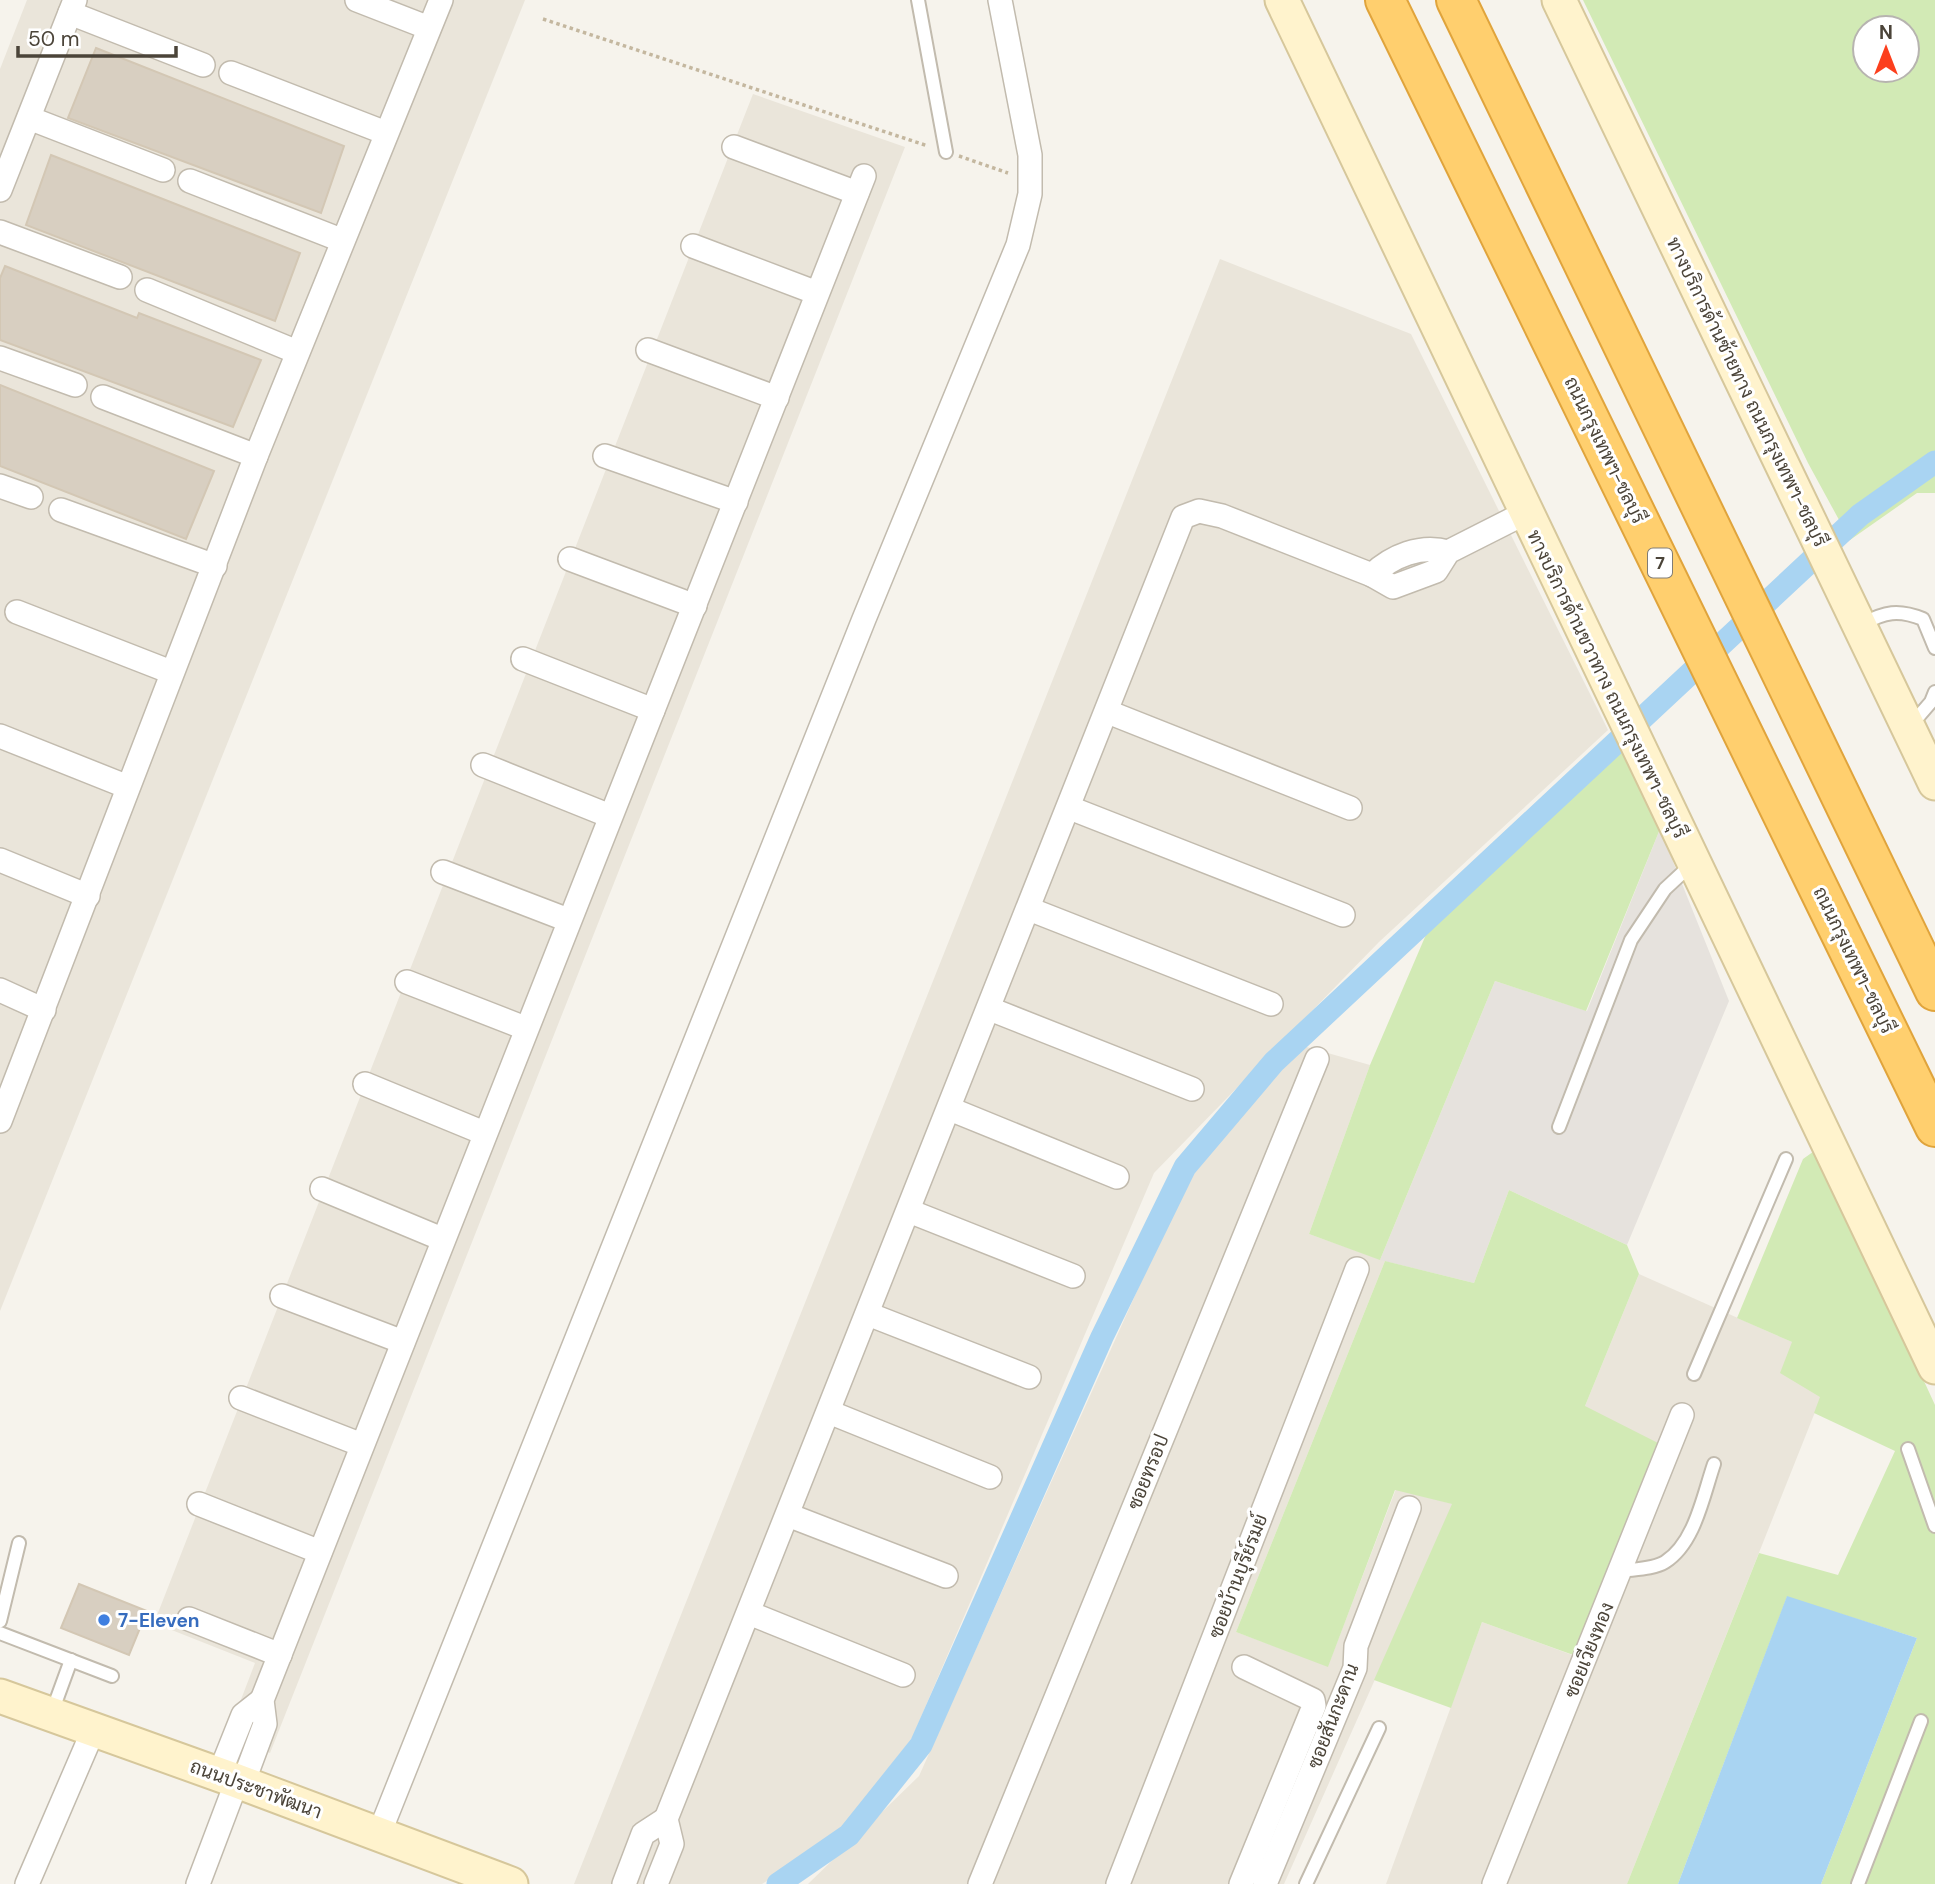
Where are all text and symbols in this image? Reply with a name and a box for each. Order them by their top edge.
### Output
scale bar [18,14,175,58]
north arrow [1851,14,1921,84]
text: N [1879,20,1893,45]
text: 50 m [28,25,79,53]
street label: ทางบริการด้านซ้ายทาง ถนนกรุงเทพฯ-ชลบุรี [1661,233,1833,551]
street label: ถนนกรุงเทพฯ-ชลบุรี [1559,372,1651,528]
street label: ทางบริการด้านขวาทาง ถนนกรุงเทพฯ-ชลบุรี [1521,526,1693,842]
road number: 7 [1648,548,1672,578]
street label: ถนนกรุงเทพฯ-ชลบุรี [1808,882,1900,1038]
street label: ซอยทรอป [1122,1431,1174,1513]
street label: ซอยบ้านบุรีย์รมย์ [1203,1510,1273,1642]
street label: ซอยเวียงทอง [1558,1598,1620,1702]
place label: 7-Eleven [118,1608,200,1633]
marker: 7-Eleven [96,1612,112,1628]
street label: ซอยสันกะดาน [1302,1660,1364,1772]
street label: ถนนประชาพัฒนา [187,1754,325,1824]

